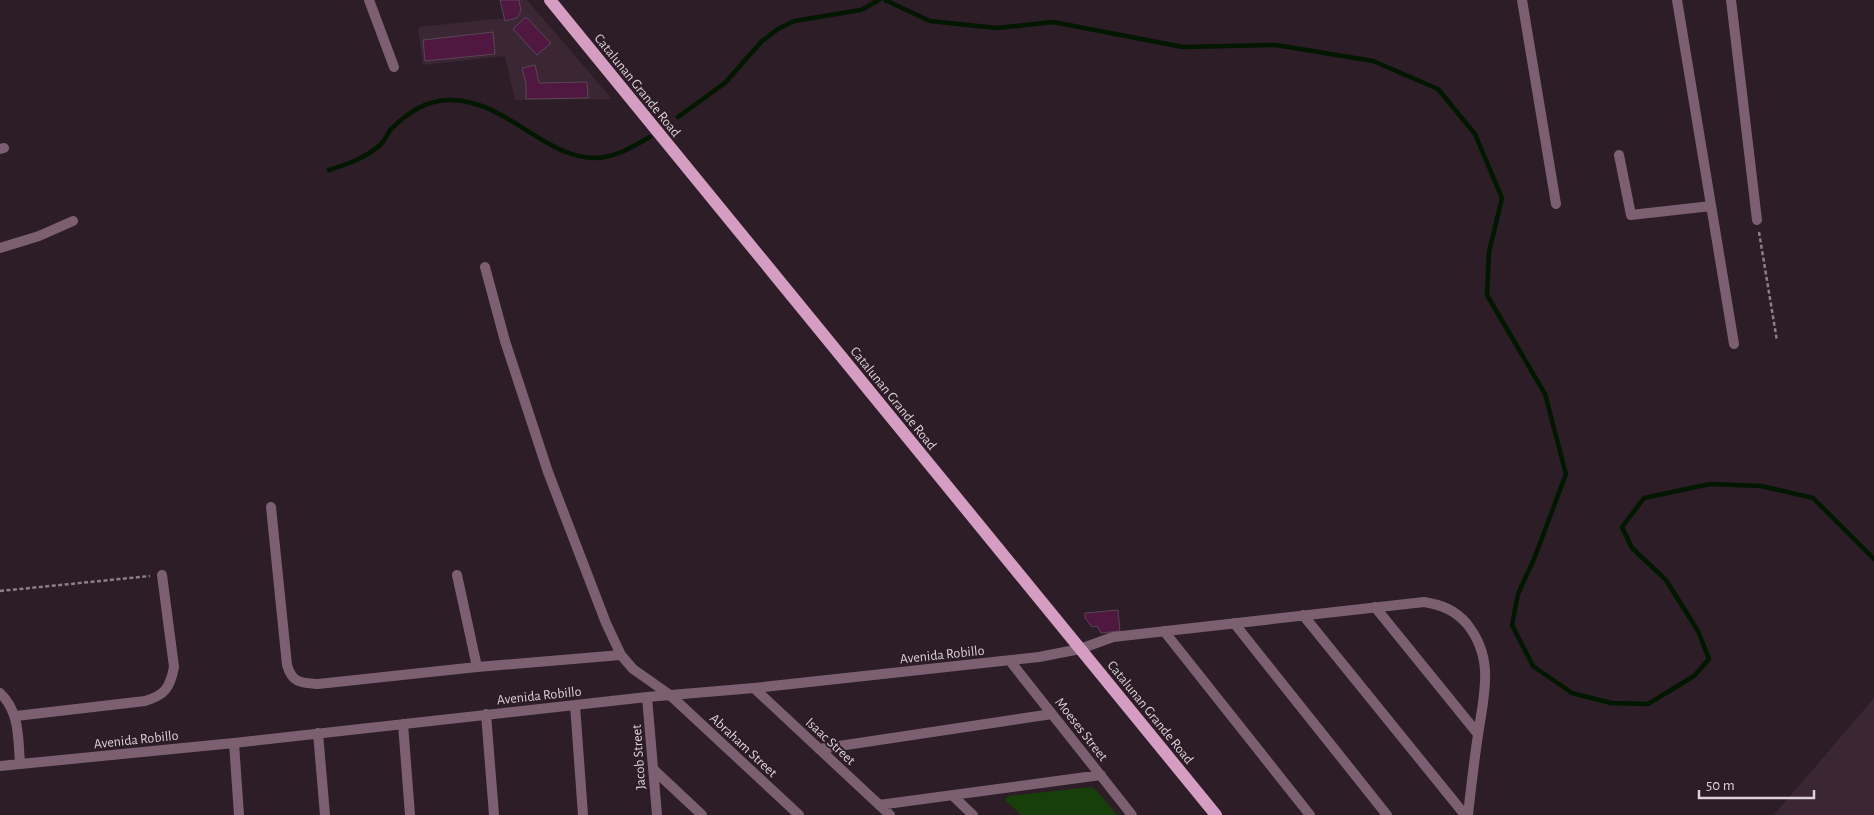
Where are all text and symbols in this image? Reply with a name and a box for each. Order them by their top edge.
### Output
street label: Catalunan Grande Road [591,31,683,140]
street label: Catalunan Grande Road [847,344,939,453]
street label: Avenida Robillo [899,644,985,666]
street label: Catalunan Grande Road [1104,658,1196,767]
street label: Avenida Robillo [496,685,582,707]
street label: Moeses Street [1052,695,1111,764]
street label: Abraham Street [707,711,780,781]
street label: Isaac Street [803,715,858,768]
street label: Jacob Street [630,723,648,790]
street label: Avenida Robillo [93,729,179,751]
scale bar [1699,768,1814,800]
text: 50 m [1706,778,1735,793]

